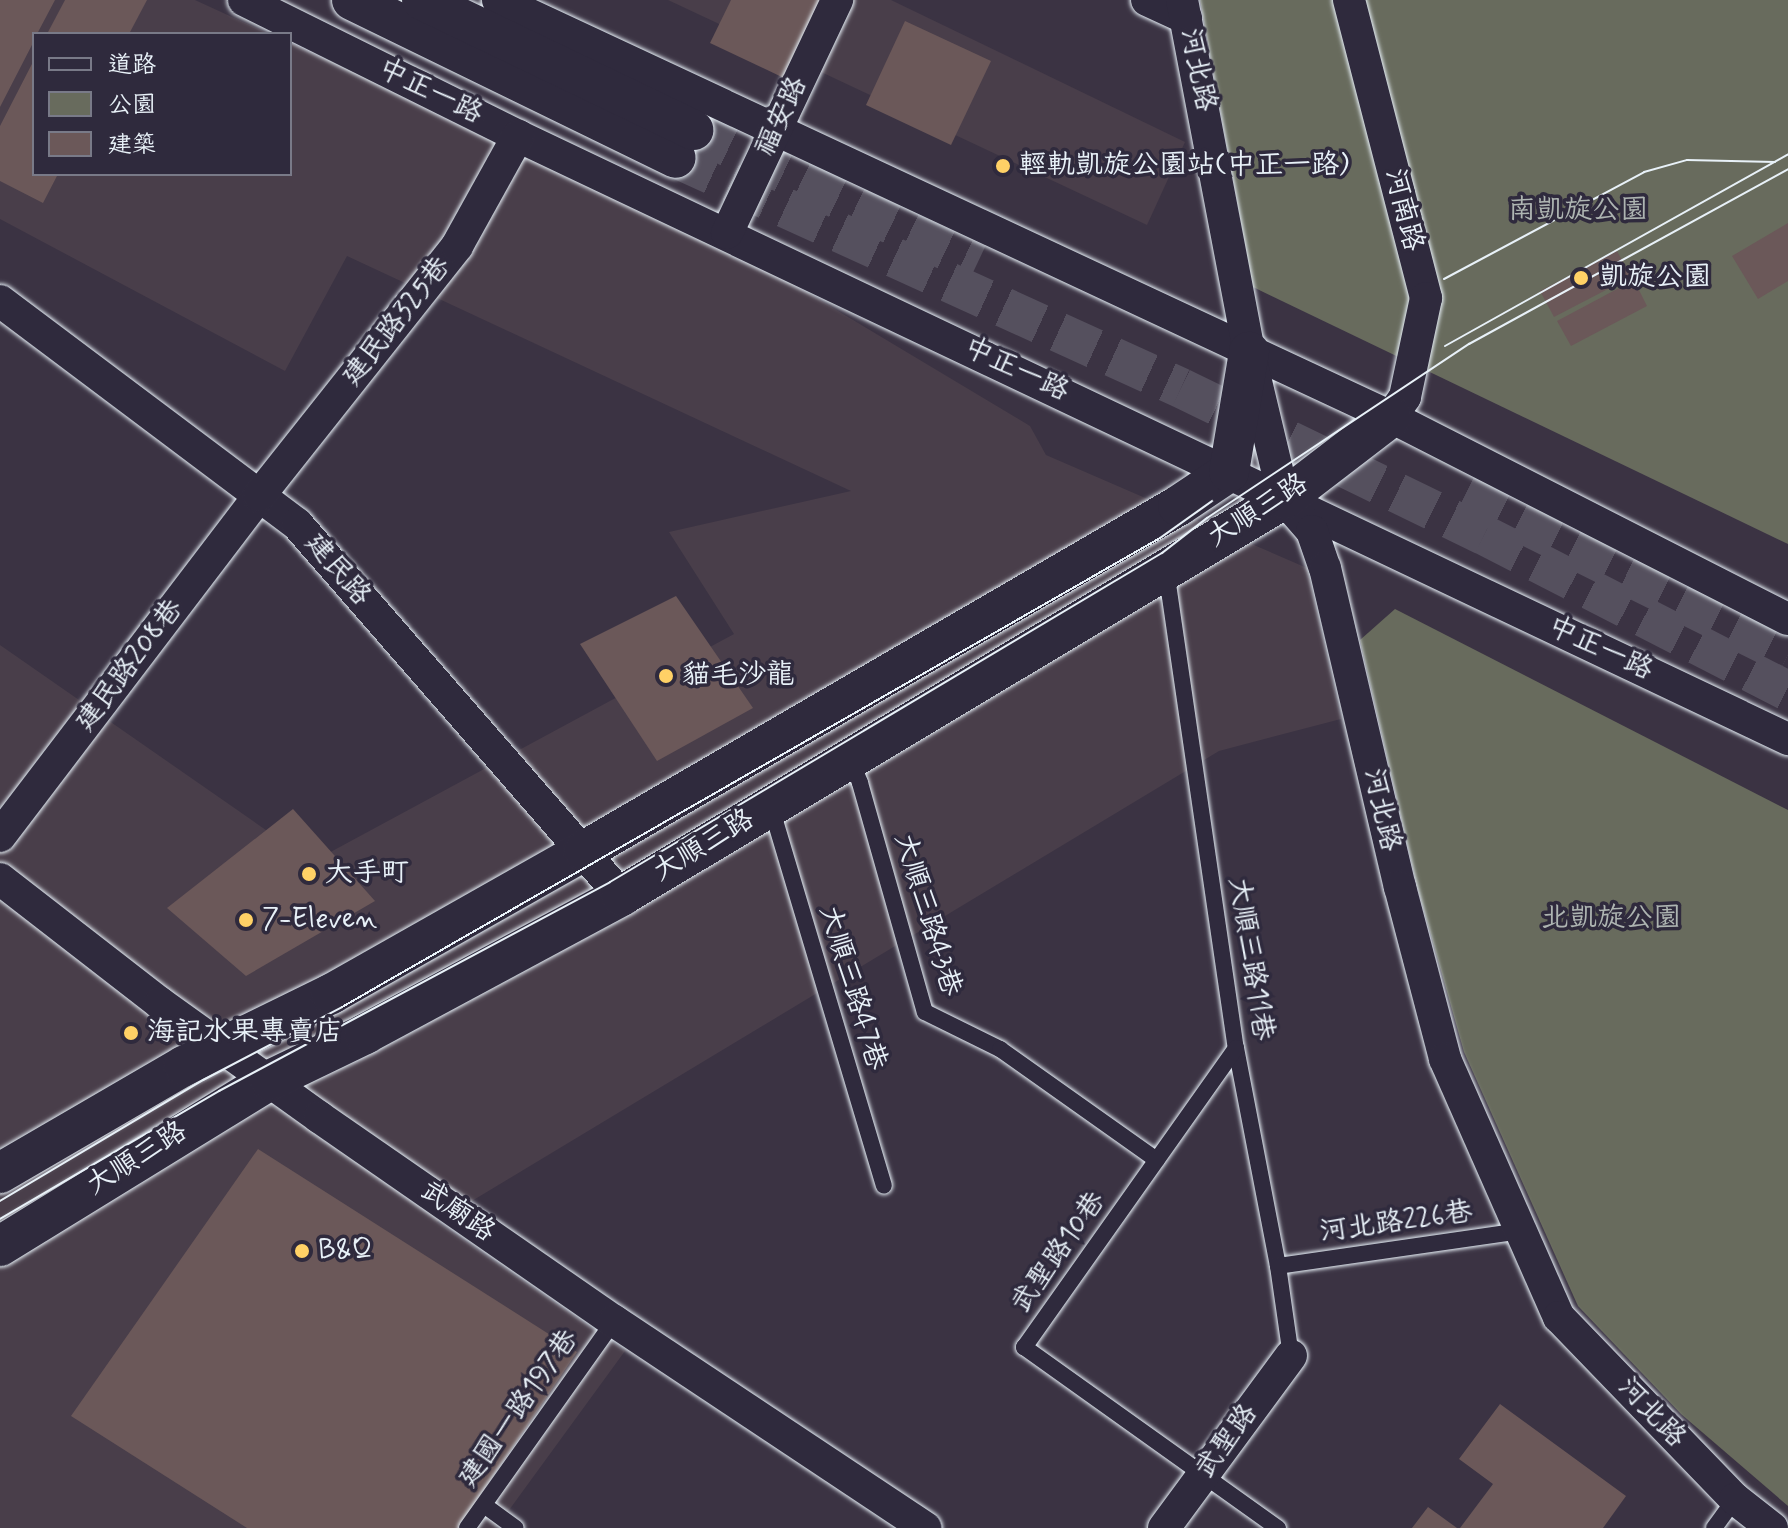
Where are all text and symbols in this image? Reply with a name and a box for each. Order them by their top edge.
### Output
street label: 河北路 [1172,25,1222,115]
legend [32,32,292,176]
text: 道路 [108,50,156,81]
street label: 中正一路 [372,52,488,132]
street label: 福安路 [749,72,815,162]
text: 公園 [108,90,156,121]
text: 建築 [108,130,156,161]
place label: 輕軌凱旋公園站(中正一路) [1019,149,1349,183]
marker: 輕軌凱旋公園站(中正一路) [994,157,1012,175]
street label: 河南路 [1377,165,1429,255]
park label: 南凱旋公園 [1508,194,1648,228]
street label: 建民路325巷 [336,251,458,393]
place label: 凱旋公園 [1599,261,1711,295]
marker: 凱旋公園 [1570,267,1592,289]
street label: 中正一路 [958,331,1074,409]
street label: 大順三路 [1202,467,1314,555]
street label: 建民路 [297,527,377,613]
street label: 建民路208巷 [69,593,191,739]
street label: 中正一路 [1542,610,1658,688]
place label: 貓毛沙龍 [682,659,794,693]
marker: 貓毛沙龍 [657,667,675,685]
street label: 河北路 [1355,765,1407,855]
street label: 大順三路 [647,803,761,889]
street label: 大順三路43巷 [886,830,968,1000]
place label: 大手町 [325,857,409,891]
marker: 大手町 [300,865,318,883]
street label: 大順三路11巷 [1221,875,1279,1043]
street label: 大順三路47巷 [811,902,893,1074]
park label: 北凱旋公園 [1541,902,1681,936]
place label: 7-Eleven [262,903,377,937]
marker: 7-Eleven [237,911,255,929]
place label: 海記水果專賣店 [147,1016,343,1050]
marker: 海記水果專賣店 [122,1024,140,1042]
street label: 大順三路 [81,1115,193,1203]
street label: 武廟路 [413,1174,501,1250]
street label: 武聖路10巷 [1005,1186,1113,1320]
street label: 河北路226巷 [1318,1196,1474,1250]
place label: B&Q [318,1234,372,1268]
marker: B&Q [293,1242,311,1260]
street label: 建國一路197巷 [452,1324,586,1494]
street label: 河北路 [1610,1371,1692,1455]
street label: 武聖路 [1189,1398,1265,1486]

